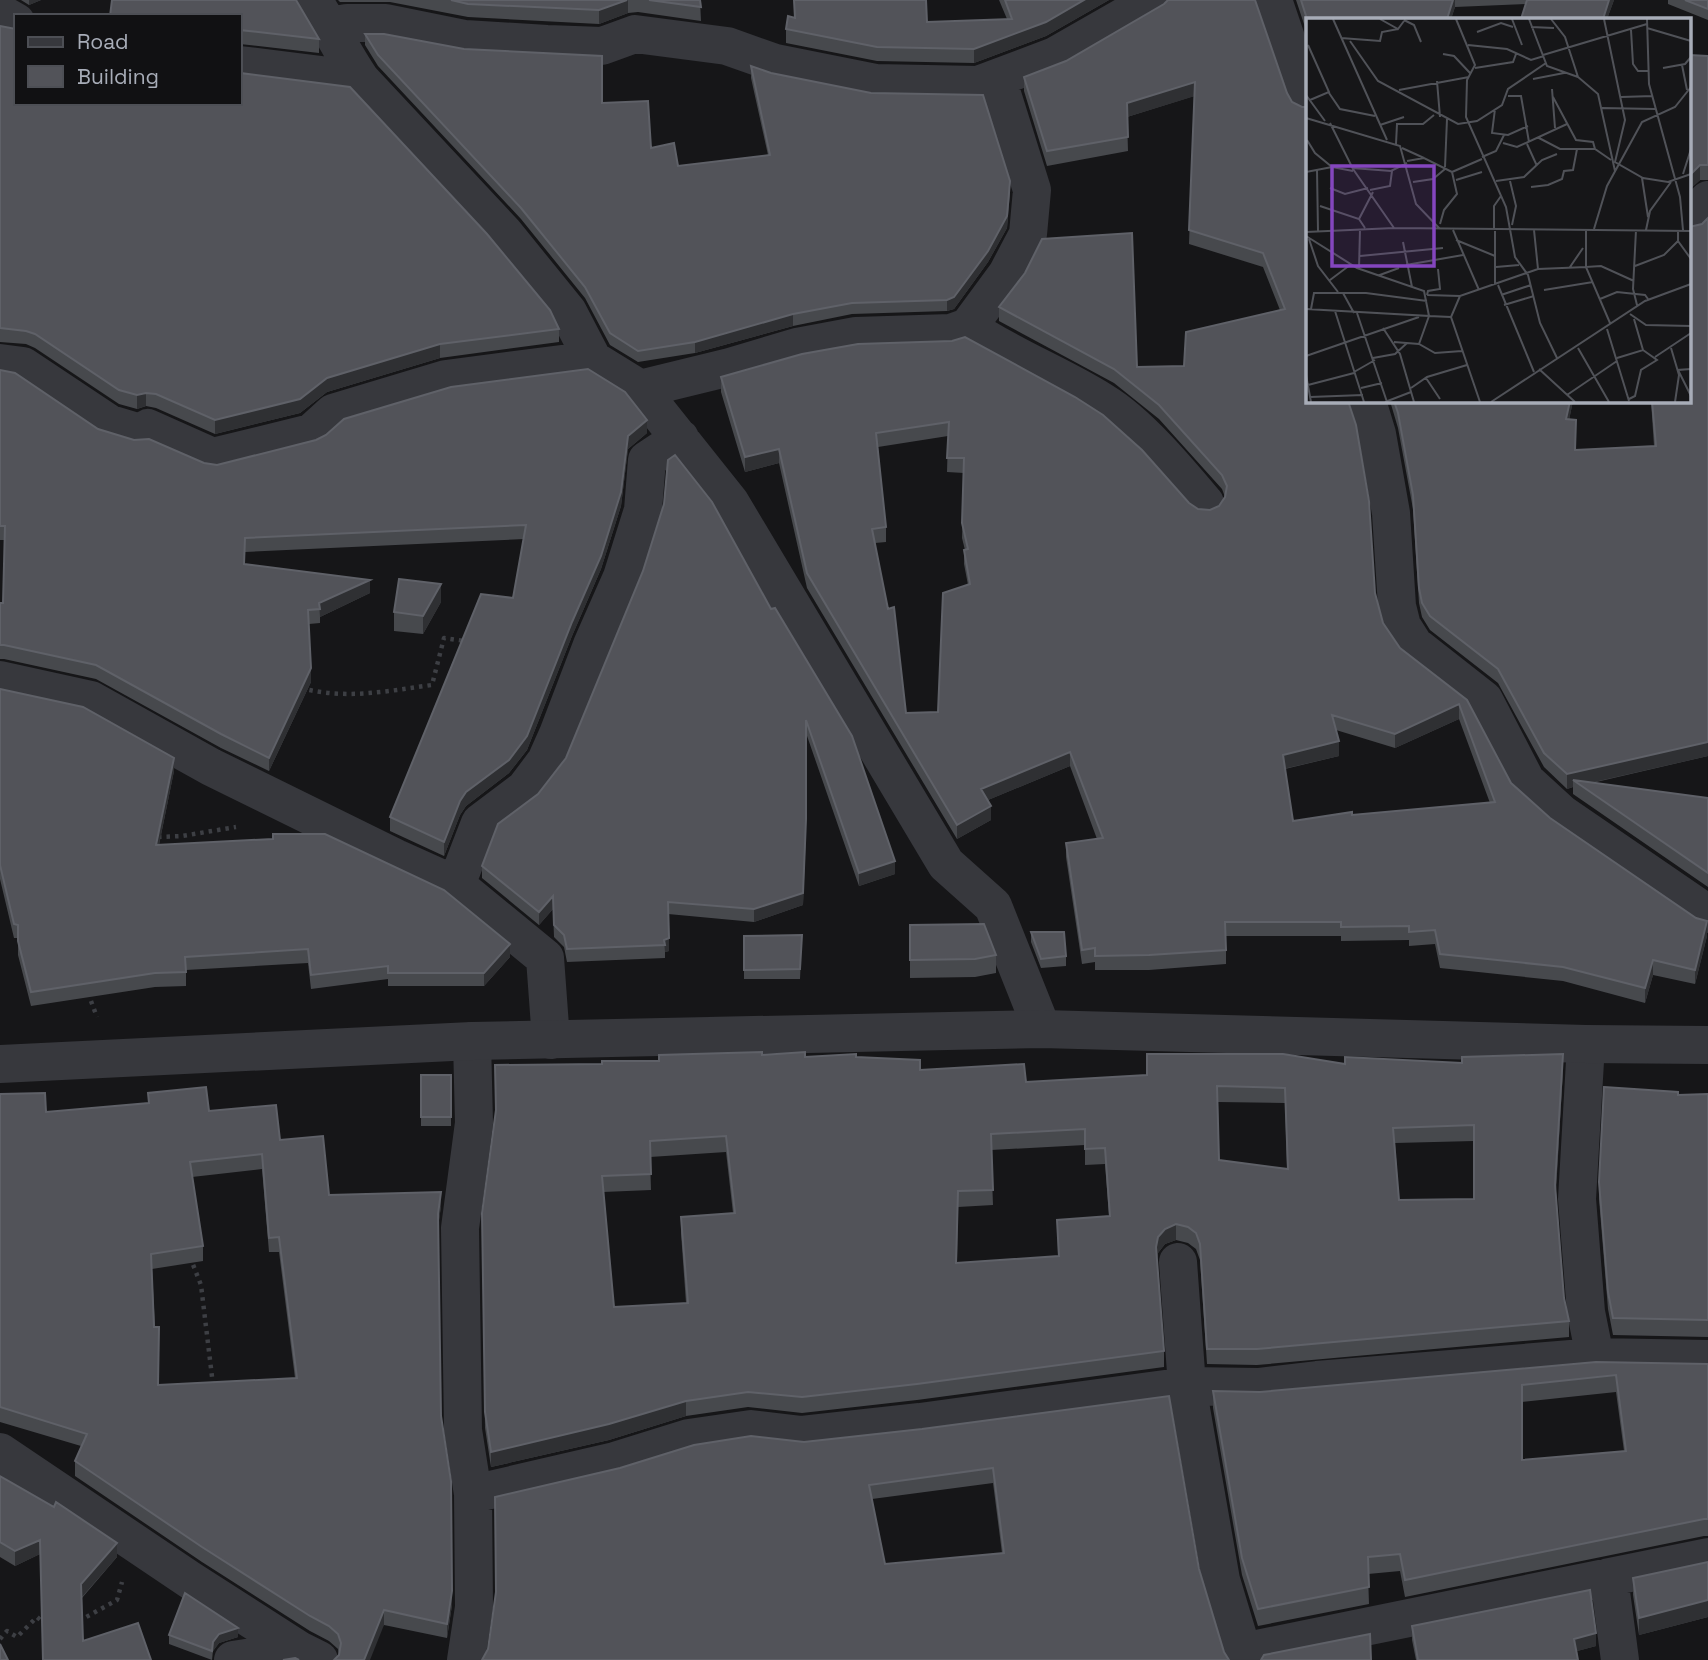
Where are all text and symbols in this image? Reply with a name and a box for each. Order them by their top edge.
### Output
legend [14,14,242,105]
inset map [1306,18,1690,402]
text: Road [77,28,129,55]
text: Building [77,63,159,90]

